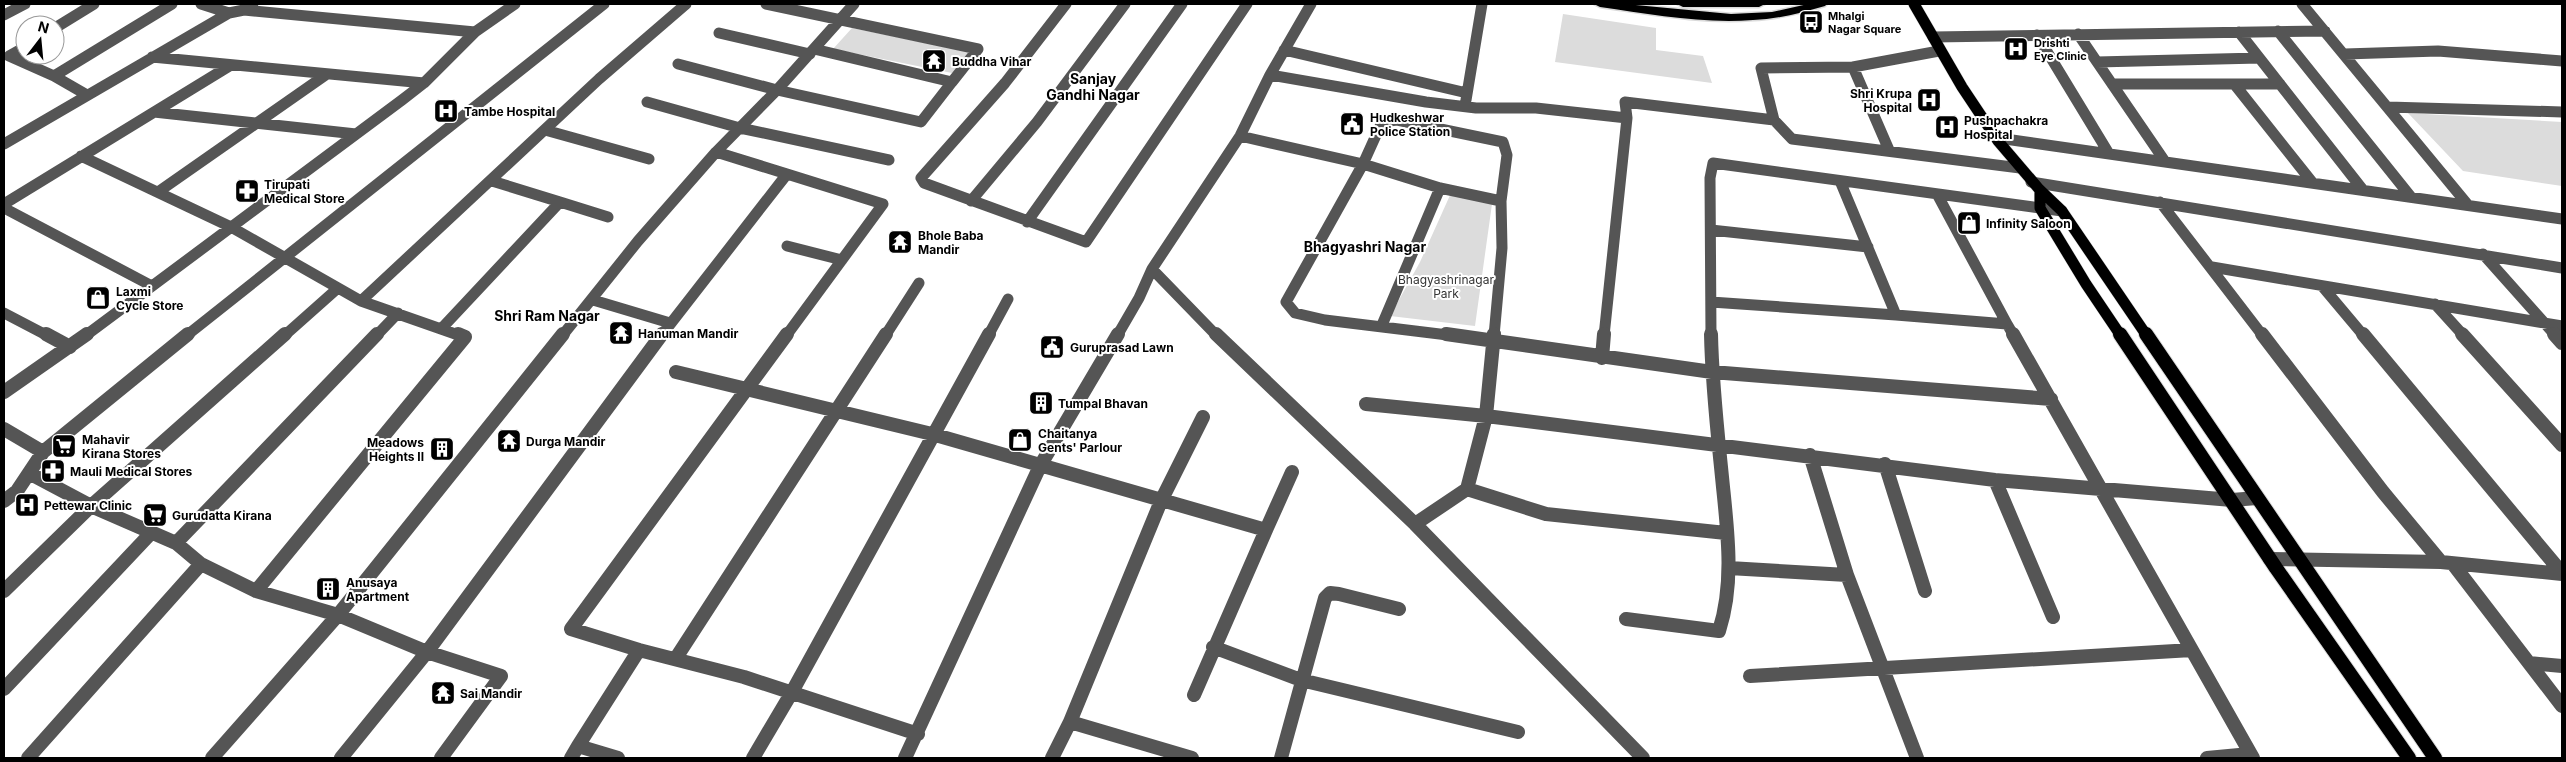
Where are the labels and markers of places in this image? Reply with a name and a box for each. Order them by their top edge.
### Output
bus stop icon: Mhalgi Nagar Square [1798,9,1824,35]
place label: Mhalgi Nagar Square [1828,9,1902,36]
hospital icon: Drishti Eye Clinic [2003,36,2029,62]
place label: Drishti Eye Clinic [2034,36,2087,63]
temple icon: Buddha Vihar [921,48,947,74]
place label: Buddha Vihar [952,54,1031,69]
place label: Shri Krupa Hospital [1850,86,1912,115]
hospital icon: Shri Krupa Hospital [1916,87,1942,113]
hospital icon: Tambe Hospital [433,98,459,124]
place label: Tambe Hospital [464,104,555,119]
place label: Hudkeshwar Police Station [1370,110,1450,139]
public building icon: Hudkeshwar Police Station [1339,111,1365,137]
place label: Pushpachakra Hospital [1964,113,2048,142]
hospital icon: Pushpachakra Hospital [1934,114,1960,140]
place label: Tirupati Medical Store [264,177,345,206]
pharmacy icon: Tirupati Medical Store [234,178,260,204]
shop icon: Infinity Saloon [1956,210,1982,236]
place label: Infinity Saloon [1986,216,2071,231]
place label: Bhole Baba Mandir [918,228,984,257]
temple icon: Bhole Baba Mandir [887,229,913,255]
place label: Laxmi Cycle Store [116,284,184,313]
shop icon: Laxmi Cycle Store [85,285,111,311]
temple icon: Hanuman Mandir [608,320,634,346]
place label: Hanuman Mandir [638,326,739,341]
public building icon: Guruprasad Lawn [1039,334,1065,360]
place label: Guruprasad Lawn [1070,340,1174,355]
building icon: Tumpal Bhavan [1028,390,1054,416]
place label: Tumpal Bhavan [1058,396,1148,411]
place label: Chaitanya Gents' Parlour [1038,426,1122,455]
shop icon: Chaitanya Gents' Parlour [1007,427,1033,453]
temple icon: Durga Mandir [496,428,522,454]
place label: Mahavir Kirana Stores [82,432,161,461]
supermarket icon: Mahavir Kirana Stores [51,433,77,459]
place label: Durga Mandir [526,434,606,449]
place label: Meadows Heights II [367,435,424,464]
building icon: Meadows Heights II [429,436,455,462]
pharmacy icon: Mauli Medical Stores [40,458,66,484]
place label: Mauli Medical Stores [70,464,193,479]
hospital icon: Pettewar Clinic [14,492,40,518]
place label: Pettewar Clinic [44,498,132,513]
supermarket icon: Gurudatta Kirana [142,502,168,528]
place label: Gurudatta Kirana [172,508,272,523]
place label: Anusaya Apartment [346,575,410,604]
building icon: Anusaya Apartment [315,576,341,602]
temple icon: Sai Mandir [430,680,456,706]
place label: Sai Mandir [460,686,522,701]

